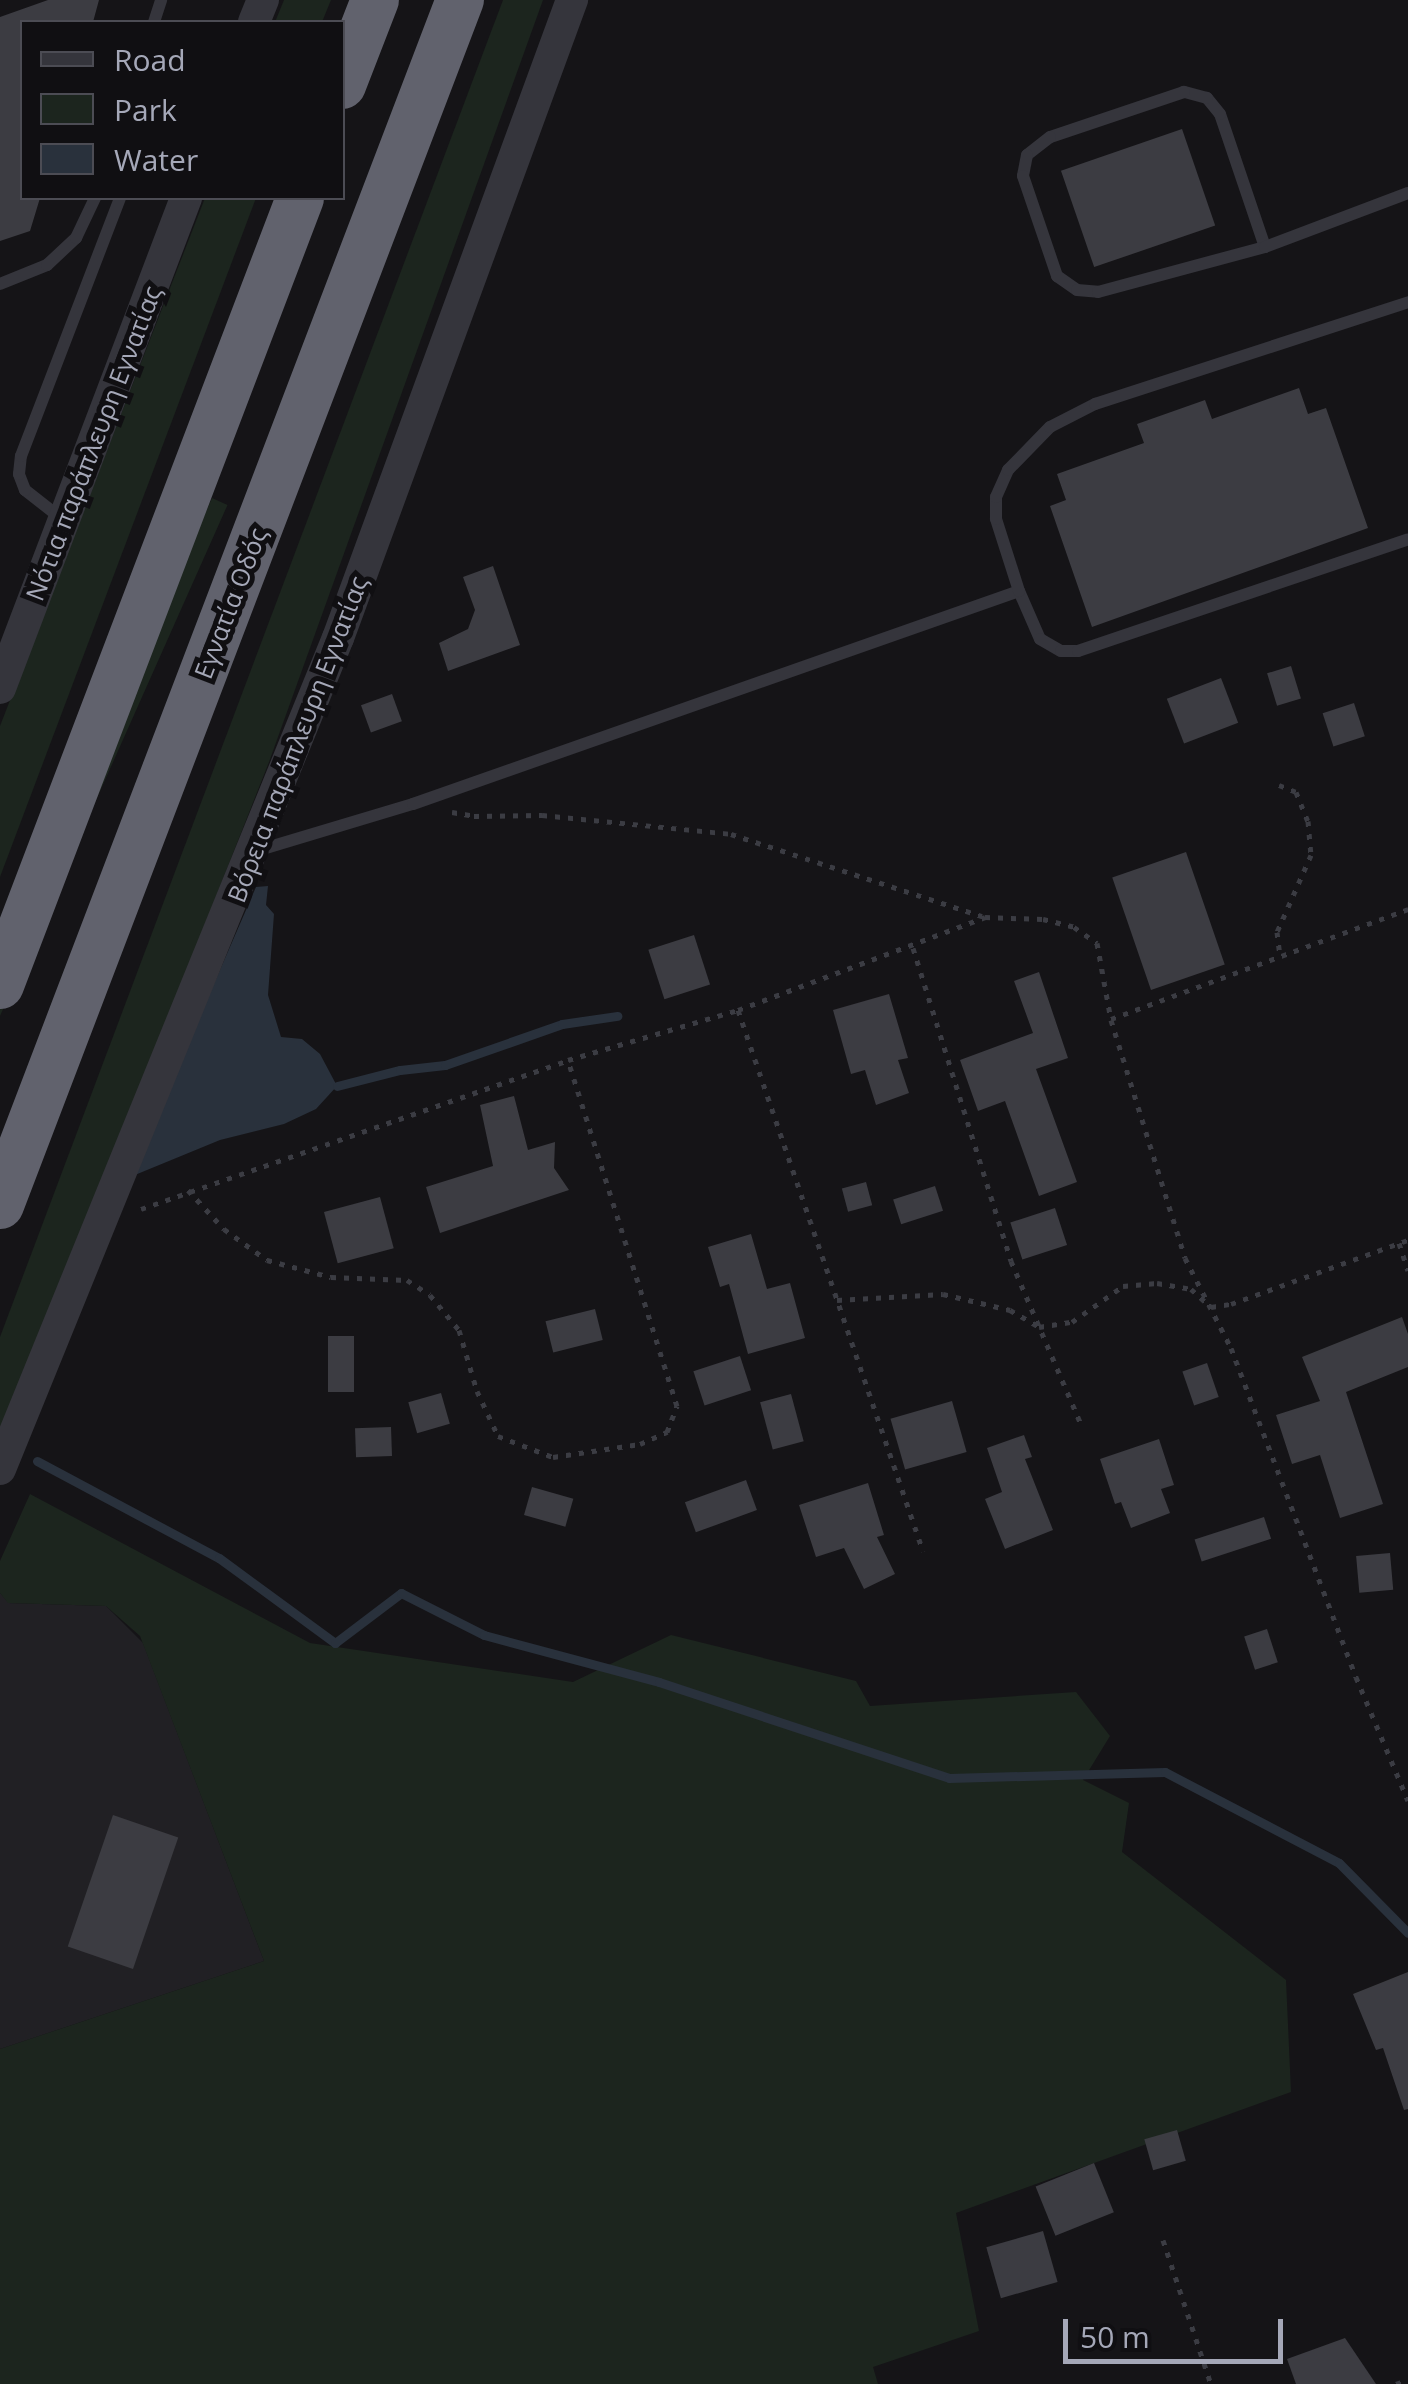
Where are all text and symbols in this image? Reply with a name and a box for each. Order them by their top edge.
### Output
legend [20,20,345,200]
text: Road [114,39,186,80]
text: Park [114,89,177,130]
text: Water [114,139,198,180]
street label: Νότια παράπλευρη Εγνατίας [19,281,167,605]
street label: Εγνατία Οδός [187,523,273,683]
street label: Βόρεια παράπλευρη Εγνατίας [221,572,373,906]
scale bar [1068,2299,1288,2361]
text: 50 m [1080,2316,1150,2357]

